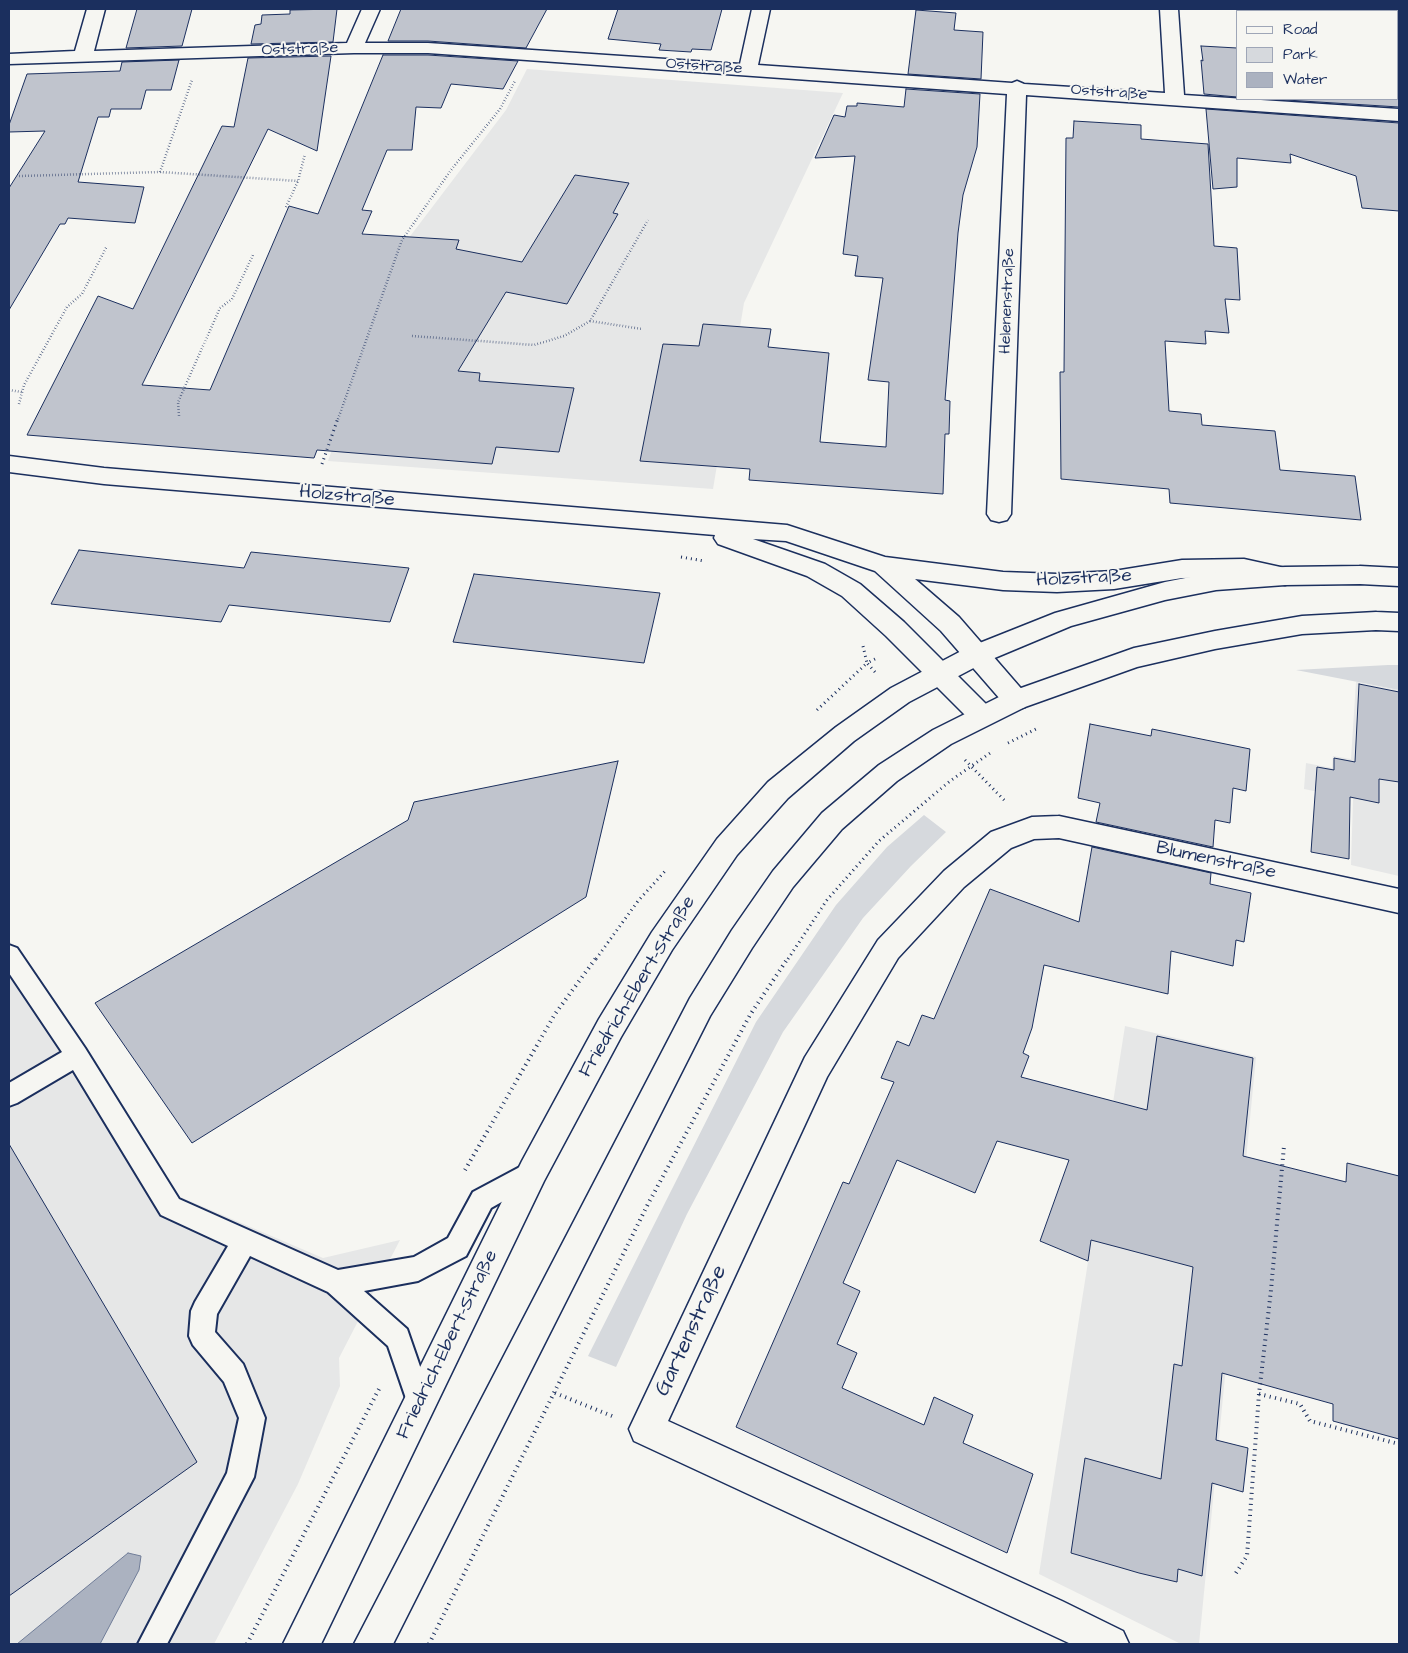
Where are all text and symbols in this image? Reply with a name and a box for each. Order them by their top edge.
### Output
legend [1236,10,1398,100]
text: Road [1283,19,1317,40]
street label: Oststraße [261,39,339,61]
text: Park [1283,44,1318,65]
street label: Oststraße [665,55,743,79]
text: Water [1283,69,1327,90]
street label: Oststraße [1070,81,1148,105]
street label: Helenenstraße [997,248,1019,354]
street label: Holzstraße [298,481,396,513]
street label: Holzstraße [1036,565,1132,593]
street label: Blumenstraße [1154,837,1278,885]
street label: Friedrich-Ebert-Straße [575,892,701,1082]
street label: Friedrich-Ebert-Straße [392,1247,504,1443]
street label: Gartenstraße [650,1261,734,1401]

